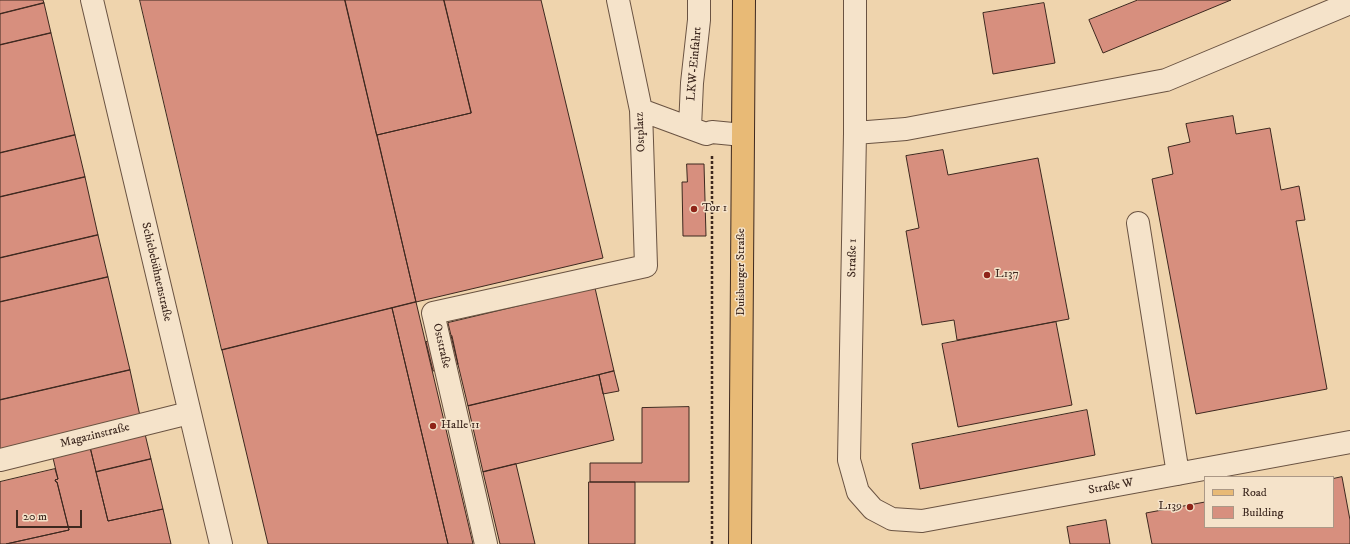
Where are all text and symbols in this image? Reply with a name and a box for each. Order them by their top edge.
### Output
street label: LKW-Einfahrt [685,26,705,102]
street label: Ostplatz [633,112,649,152]
place label: Tor 1 [702,202,727,216]
marker: Tor 1 [689,204,699,214]
street label: Schiebebühnenstraße [138,221,174,323]
street label: Duisburger Straße [735,228,749,316]
street label: Straße 1 [845,238,861,278]
place label: L137 [995,268,1019,282]
marker: L137 [982,270,992,280]
street label: Oststraße [429,322,453,370]
place label: Halle 11 [441,419,480,433]
street label: Magazinstraße [59,420,131,452]
marker: Halle 11 [428,421,438,431]
street label: Straße W [1087,476,1135,498]
legend [1204,476,1334,528]
text: Road [1242,485,1267,500]
place label: L139 [1158,500,1182,514]
scale bar [18,502,84,528]
marker: L139 [1185,502,1195,512]
text: Building [1242,505,1283,520]
text: 20 m [23,509,47,524]

